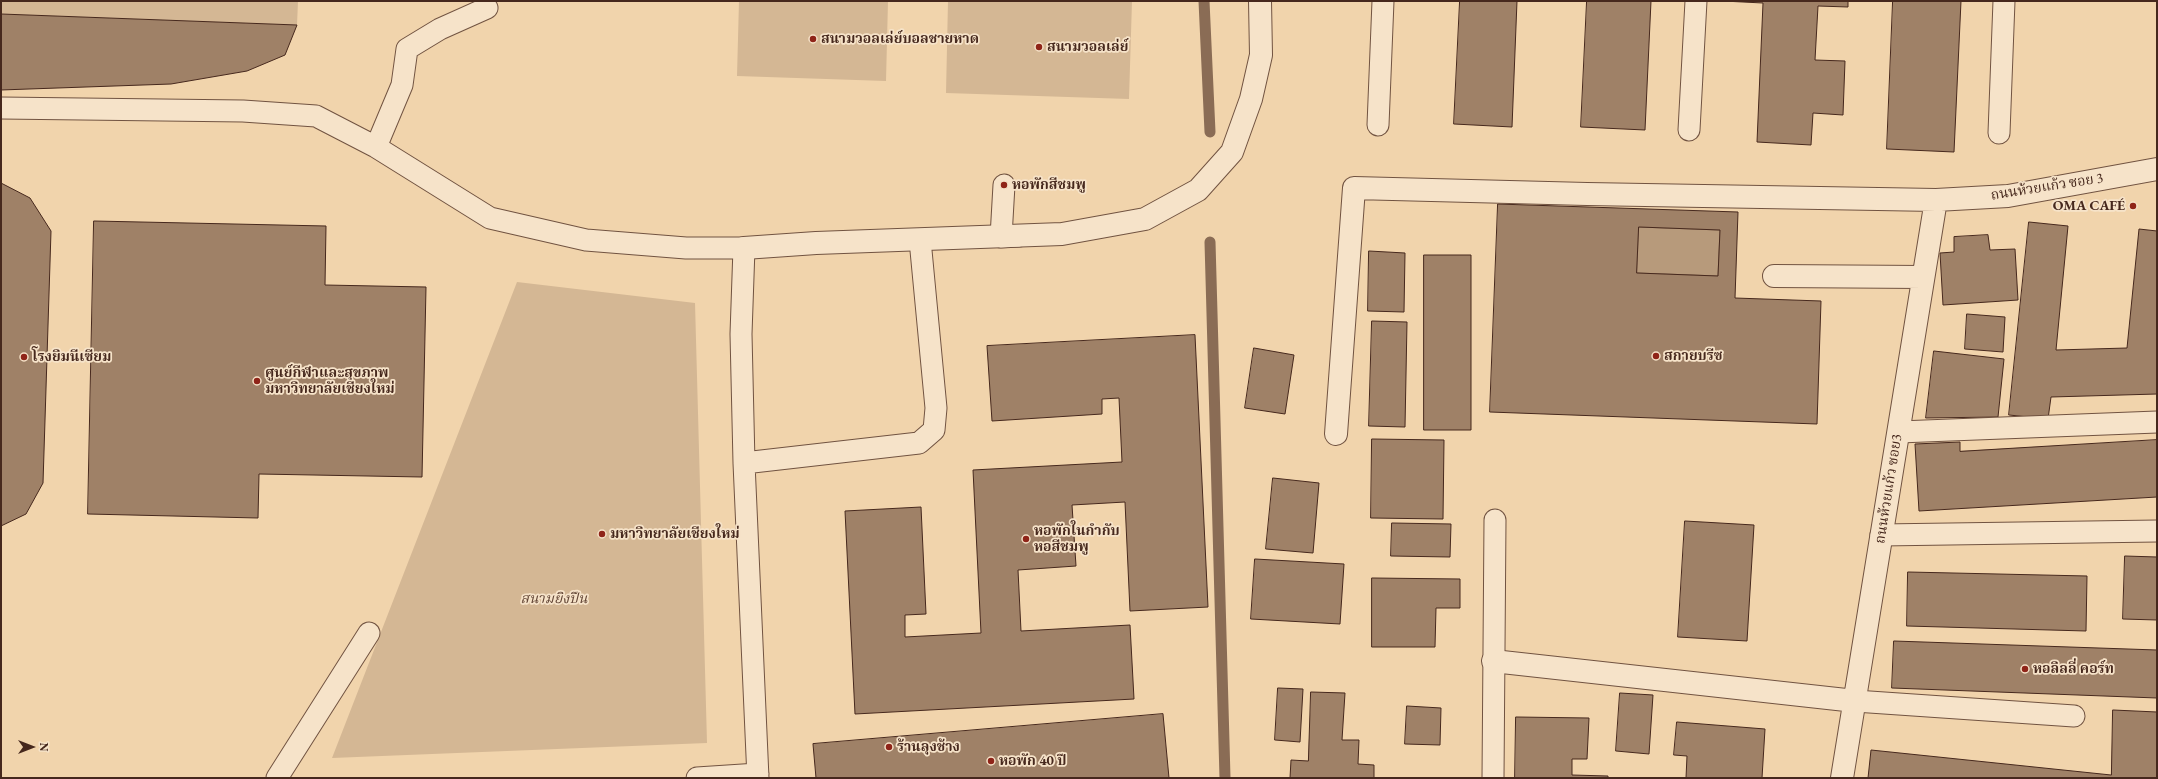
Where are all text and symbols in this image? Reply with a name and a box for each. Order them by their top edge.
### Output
place label: สนามวอลเล่ย์บอลชายหาด [821,31,979,47]
marker: สนามวอลเล่ย์บอลชายหาด [808,34,818,44]
place label: สนามวอลเล่ย์ [1047,39,1128,55]
marker: สนามวอลเล่ย์ [1034,42,1044,52]
street label: ถนนห้วยแก้ว ซอย 3 [1990,170,2104,204]
place label: หอพักสีชมพู [1012,177,1086,193]
marker: หอพักสีชมพู [999,180,1009,190]
place label: OMA CAFÉ [2053,198,2125,214]
marker: OMA CAFÉ [2128,201,2138,211]
place label: สกายบรีซ [1664,348,1723,364]
place label: โรงยิมนีเซียม [32,349,111,365]
marker: สกายบรีซ [1651,351,1661,361]
marker: โรงยิมนีเซียม [19,352,29,362]
place label: ศูนย์กีฬาและสุขภาพ มหาวิทยาลัยเชียงใหม่ [265,365,395,398]
marker: ศูนย์กีฬาและสุขภาพ มหาวิทยาลัยเชียงใหม่ [252,376,262,386]
street label: ถนนห้วยแก้ว ซอย3 [1872,433,1906,545]
place label: หอพักในกำกับ หอสีชมพู [1034,523,1120,556]
place label: มหาวิทยาลัยเชียงใหม่ [610,526,740,542]
marker: มหาวิทยาลัยเชียงใหม่ [597,529,607,539]
marker: หอพักในกำกับ หอสีชมพู [1021,534,1031,544]
park label: สนามยิงปืน [521,591,587,607]
place label: หอลิลลี่ คอร์ท [2033,661,2114,677]
marker: หอลิลลี่ คอร์ท [2020,664,2030,674]
north arrow [12,727,52,767]
place label: ร้านลุงช้าง [897,739,960,755]
marker: ร้านลุงช้าง [884,742,894,752]
text: N [37,743,51,751]
place label: หอพัก 40 ปี [999,753,1066,769]
marker: หอพัก 40 ปี [986,756,996,766]

